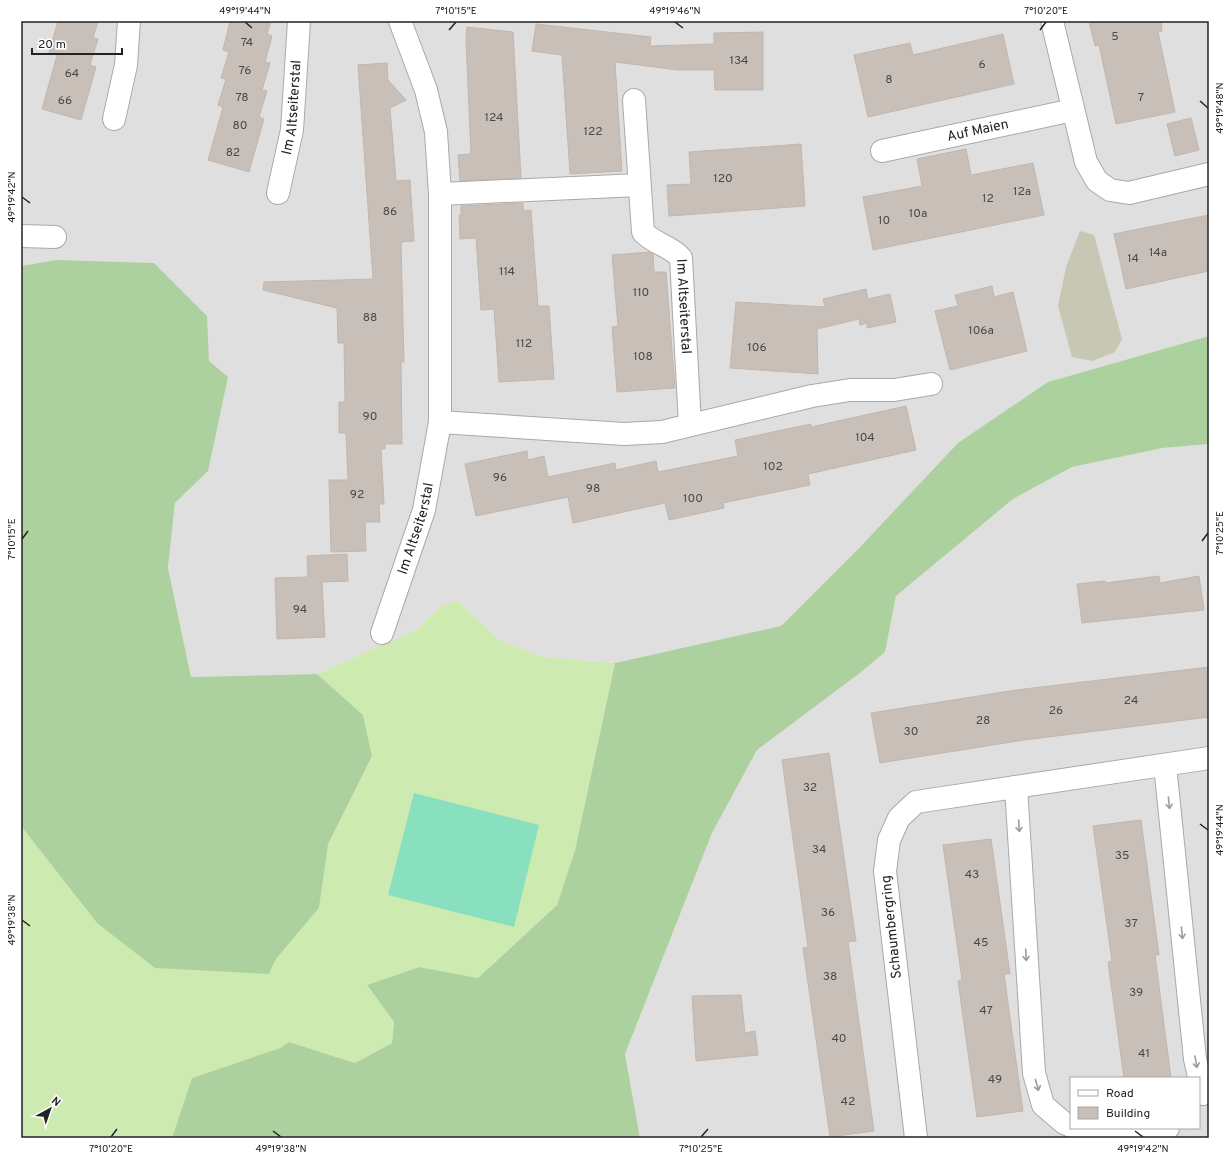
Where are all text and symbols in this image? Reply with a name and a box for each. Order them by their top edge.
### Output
text: 49°19'44"N [219,5,271,18]
text: 7°10'15"E [435,5,477,18]
text: 49°19'46"N [649,5,701,18]
text: 7°10'20"E [1024,5,1068,18]
house number: 5 [1111,29,1119,45]
scale bar [32,30,122,56]
house number: 74 [241,35,253,51]
text: 20 m [38,37,66,53]
house number: 134 [729,53,749,69]
house number: 6 [978,57,986,73]
street label: Im Altseiterstal [278,60,305,156]
house number: 76 [239,63,251,79]
house number: 64 [65,66,79,82]
house number: 8 [885,72,893,88]
text: 49°19'48"N [1214,82,1227,134]
house number: 78 [235,90,249,106]
house number: 7 [1138,90,1144,106]
house number: 66 [58,93,72,109]
house number: 124 [484,110,504,126]
street label: Auf Maien [945,116,1010,145]
house number: 80 [233,118,247,134]
house number: 122 [583,124,603,140]
house number: 82 [226,145,240,161]
text: 49°19'42"N [6,171,19,223]
house number: 120 [713,171,733,187]
house number: 12a [1013,184,1031,200]
house number: 12 [982,191,994,207]
house number: 86 [383,204,397,220]
house number: 10a [909,206,927,222]
house number: 10 [878,213,890,229]
house number: 14a [1149,245,1167,261]
house number: 14 [1127,251,1139,267]
street label: Im Altseiterstal [673,258,695,354]
house number: 114 [499,264,515,280]
house number: 110 [633,285,649,301]
house number: 88 [363,310,377,326]
house number: 106a [968,323,994,339]
house number: 112 [516,336,532,352]
house number: 106 [747,340,767,356]
house number: 108 [633,349,653,365]
house number: 90 [363,409,377,425]
house number: 104 [855,430,875,446]
house number: 102 [763,459,783,475]
house number: 96 [493,470,507,486]
street label: Im Altseiterstal [394,481,437,577]
house number: 98 [586,481,600,497]
house number: 92 [350,487,364,503]
house number: 100 [683,491,703,507]
text: 7°10'25"E [1214,511,1227,555]
text: 7°10'15"E [6,518,19,560]
house number: 94 [293,602,307,618]
house number: 24 [1124,693,1138,709]
house number: 26 [1049,703,1063,719]
house number: 28 [976,713,990,729]
house number: 30 [904,724,918,740]
house number: 32 [803,780,817,796]
one-way arrow [1166,796,1173,809]
text: 49°19'44"N [1214,804,1227,856]
one-way arrow [1015,819,1022,832]
house number: 34 [812,842,826,858]
house number: 35 [1115,848,1129,864]
house number: 43 [965,867,979,883]
street label: Schaumbergring [878,874,906,980]
text: 49°19'38"N [6,894,19,946]
house number: 36 [821,905,835,921]
house number: 37 [1124,916,1138,932]
one-way arrow [1179,926,1186,939]
house number: 45 [974,935,988,951]
one-way arrow [1023,948,1030,961]
house number: 38 [823,969,837,985]
house number: 39 [1129,985,1143,1001]
house number: 47 [979,1003,993,1019]
house number: 40 [831,1031,847,1047]
house number: 41 [1138,1046,1150,1062]
one-way arrow [1192,1055,1200,1068]
house number: 49 [988,1072,1002,1088]
legend [1070,1077,1200,1129]
one-way arrow [1034,1078,1041,1091]
text: Road [1106,1086,1134,1102]
north arrow [30,1089,70,1129]
text: N [48,1094,63,1110]
house number: 42 [841,1094,855,1110]
text: Building [1106,1106,1150,1122]
text: 7°10'20"E [89,1143,133,1156]
text: 49°19'38"N [255,1143,307,1156]
text: 7°10'25"E [679,1143,723,1156]
text: 49°19'42"N [1117,1143,1169,1156]

